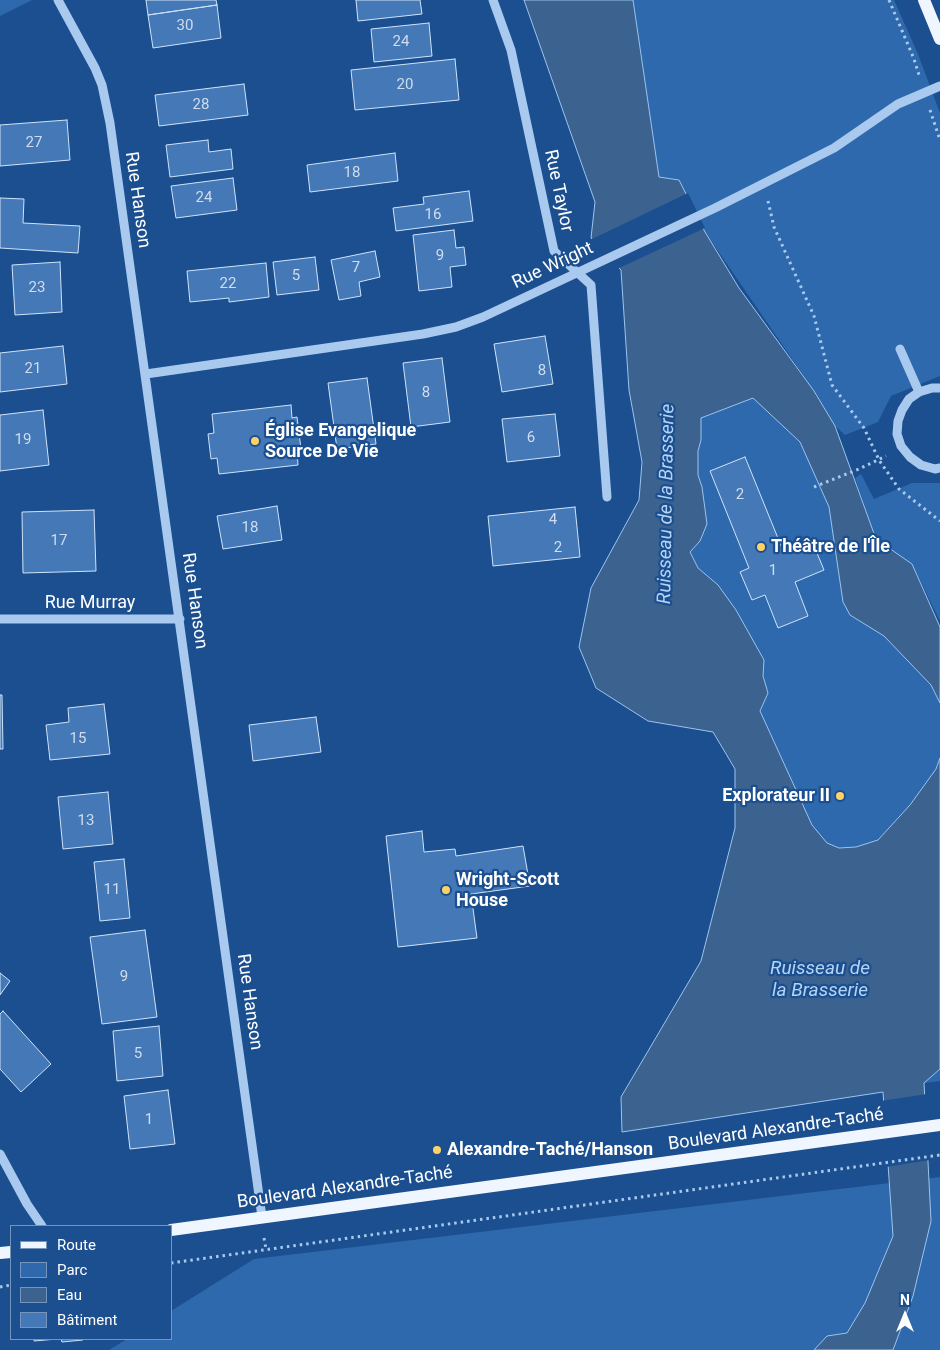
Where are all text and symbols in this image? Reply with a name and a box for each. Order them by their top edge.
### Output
house number: 30 [177,17,193,35]
house number: 24 [393,33,409,51]
house number: 20 [397,76,413,94]
house number: 28 [193,96,209,114]
house number: 27 [26,134,42,152]
street label: Rue Taylor [539,148,577,234]
street label: Rue Hanson [120,150,154,250]
house number: 18 [344,164,360,182]
house number: 24 [196,189,212,207]
house number: 16 [425,206,441,224]
street label: Rue Wright [509,238,597,294]
house number: 9 [436,247,444,265]
house number: 7 [352,259,360,277]
house number: 5 [292,267,300,285]
house number: 22 [220,275,236,293]
house number: 23 [29,279,45,297]
house number: 21 [25,360,41,378]
house number: 8 [538,362,546,380]
house number: 8 [422,384,430,402]
water label: Ruisseau de la Brasserie [654,404,680,604]
place label: Église Evangelique Source De Vie [265,420,416,462]
house number: 6 [527,429,535,447]
house number: 19 [15,431,31,449]
marker: Église Evangelique Source De Vie [249,435,261,447]
house number: 2 [736,486,744,504]
house number: 4 [549,511,557,529]
house number: 18 [242,519,258,537]
house number: 17 [51,532,67,550]
place label: Théâtre de l'Île [771,536,890,558]
house number: 2 [554,539,562,557]
marker: Théâtre de l'Île [755,541,767,553]
street label: Rue Hanson [177,551,211,651]
house number: 1 [769,562,777,580]
street label: Rue Murray [45,592,135,614]
house number: 15 [70,730,86,748]
place label: Explorateur II [722,785,830,807]
marker: Explorateur II [834,790,846,802]
house number: 13 [78,812,94,830]
place label: Wright-Scott House [456,869,559,912]
house number: 11 [104,881,120,899]
marker: Wright-Scott House [440,884,452,896]
street label: Rue Hanson [232,952,266,1052]
water label: Ruisseau de la Brasserie [770,958,870,1002]
house number: 9 [120,968,128,986]
house number: 5 [134,1045,142,1063]
street label: Boulevard Alexandre-Taché [667,1104,885,1156]
house number: 1 [145,1111,153,1129]
place label: Alexandre-Taché/Hanson [447,1139,653,1161]
marker: Alexandre-Taché/Hanson [431,1144,443,1156]
street label: Boulevard Alexandre-Taché [236,1162,454,1214]
legend [10,1225,172,1340]
text: Route [57,1236,96,1254]
text: Parc [57,1261,87,1279]
text: Eau [57,1286,82,1304]
north arrow [880,1290,930,1340]
text: N [900,1292,910,1308]
text: Bâtiment [57,1311,117,1329]

